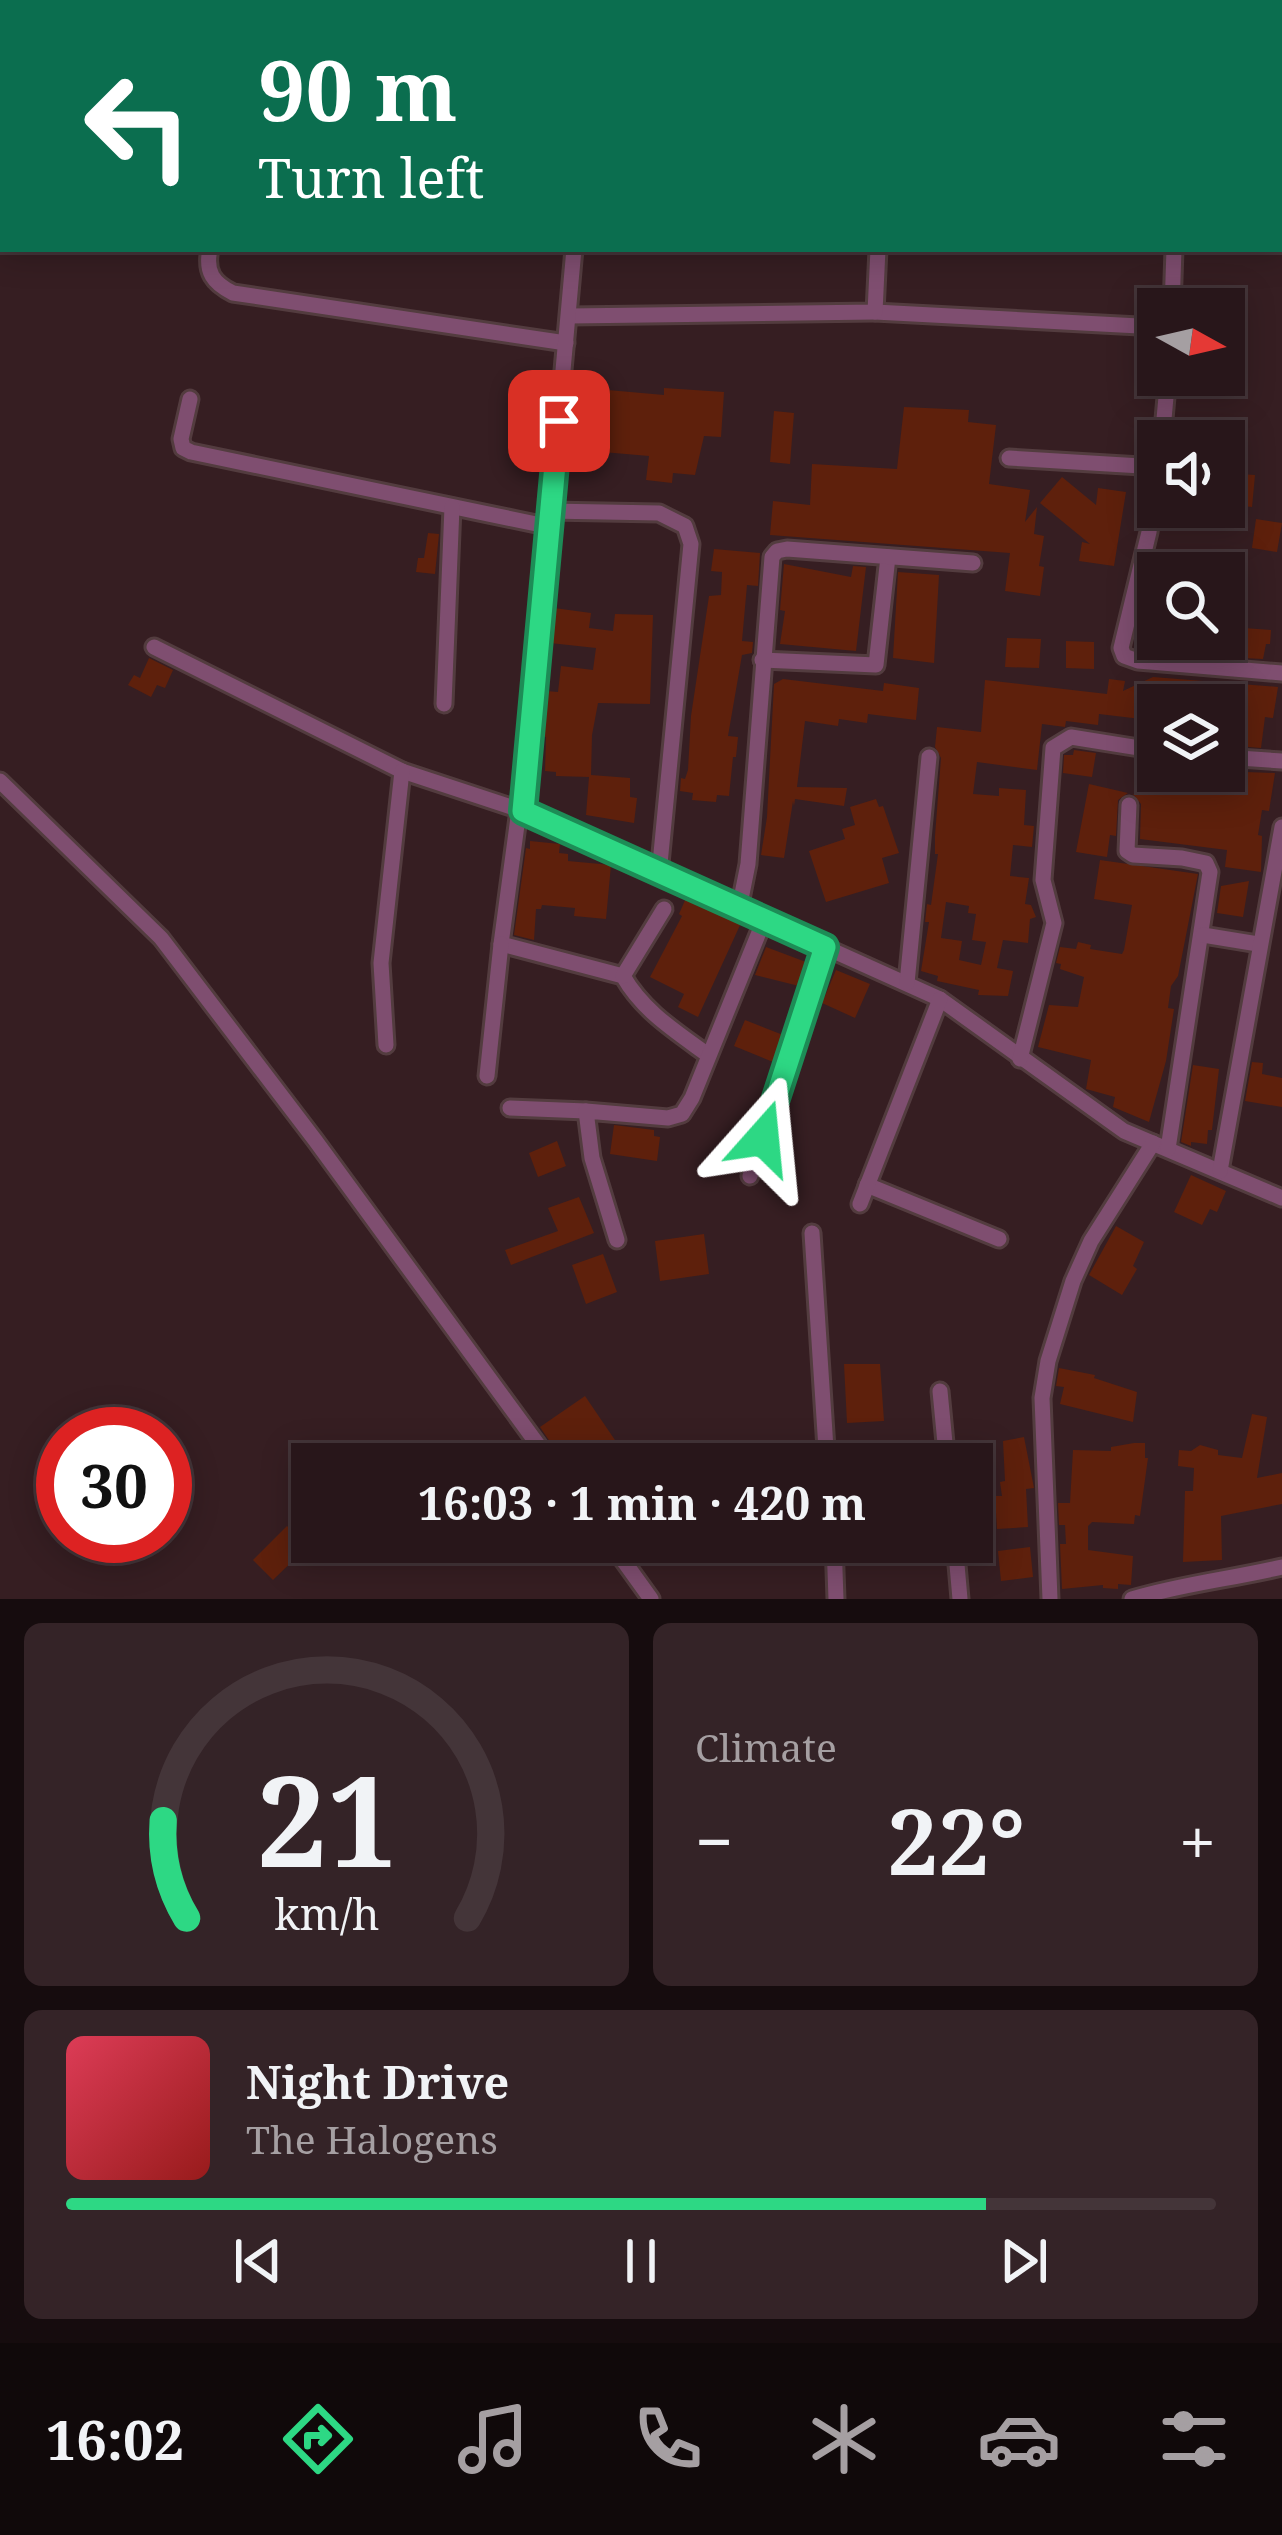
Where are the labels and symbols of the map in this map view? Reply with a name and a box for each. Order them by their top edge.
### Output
north arrow [1137,288,1245,396]
pin [508,370,610,472]
position arrow [700,1075,826,1201]
speed limit sign: 30 [36,1407,192,1563]

